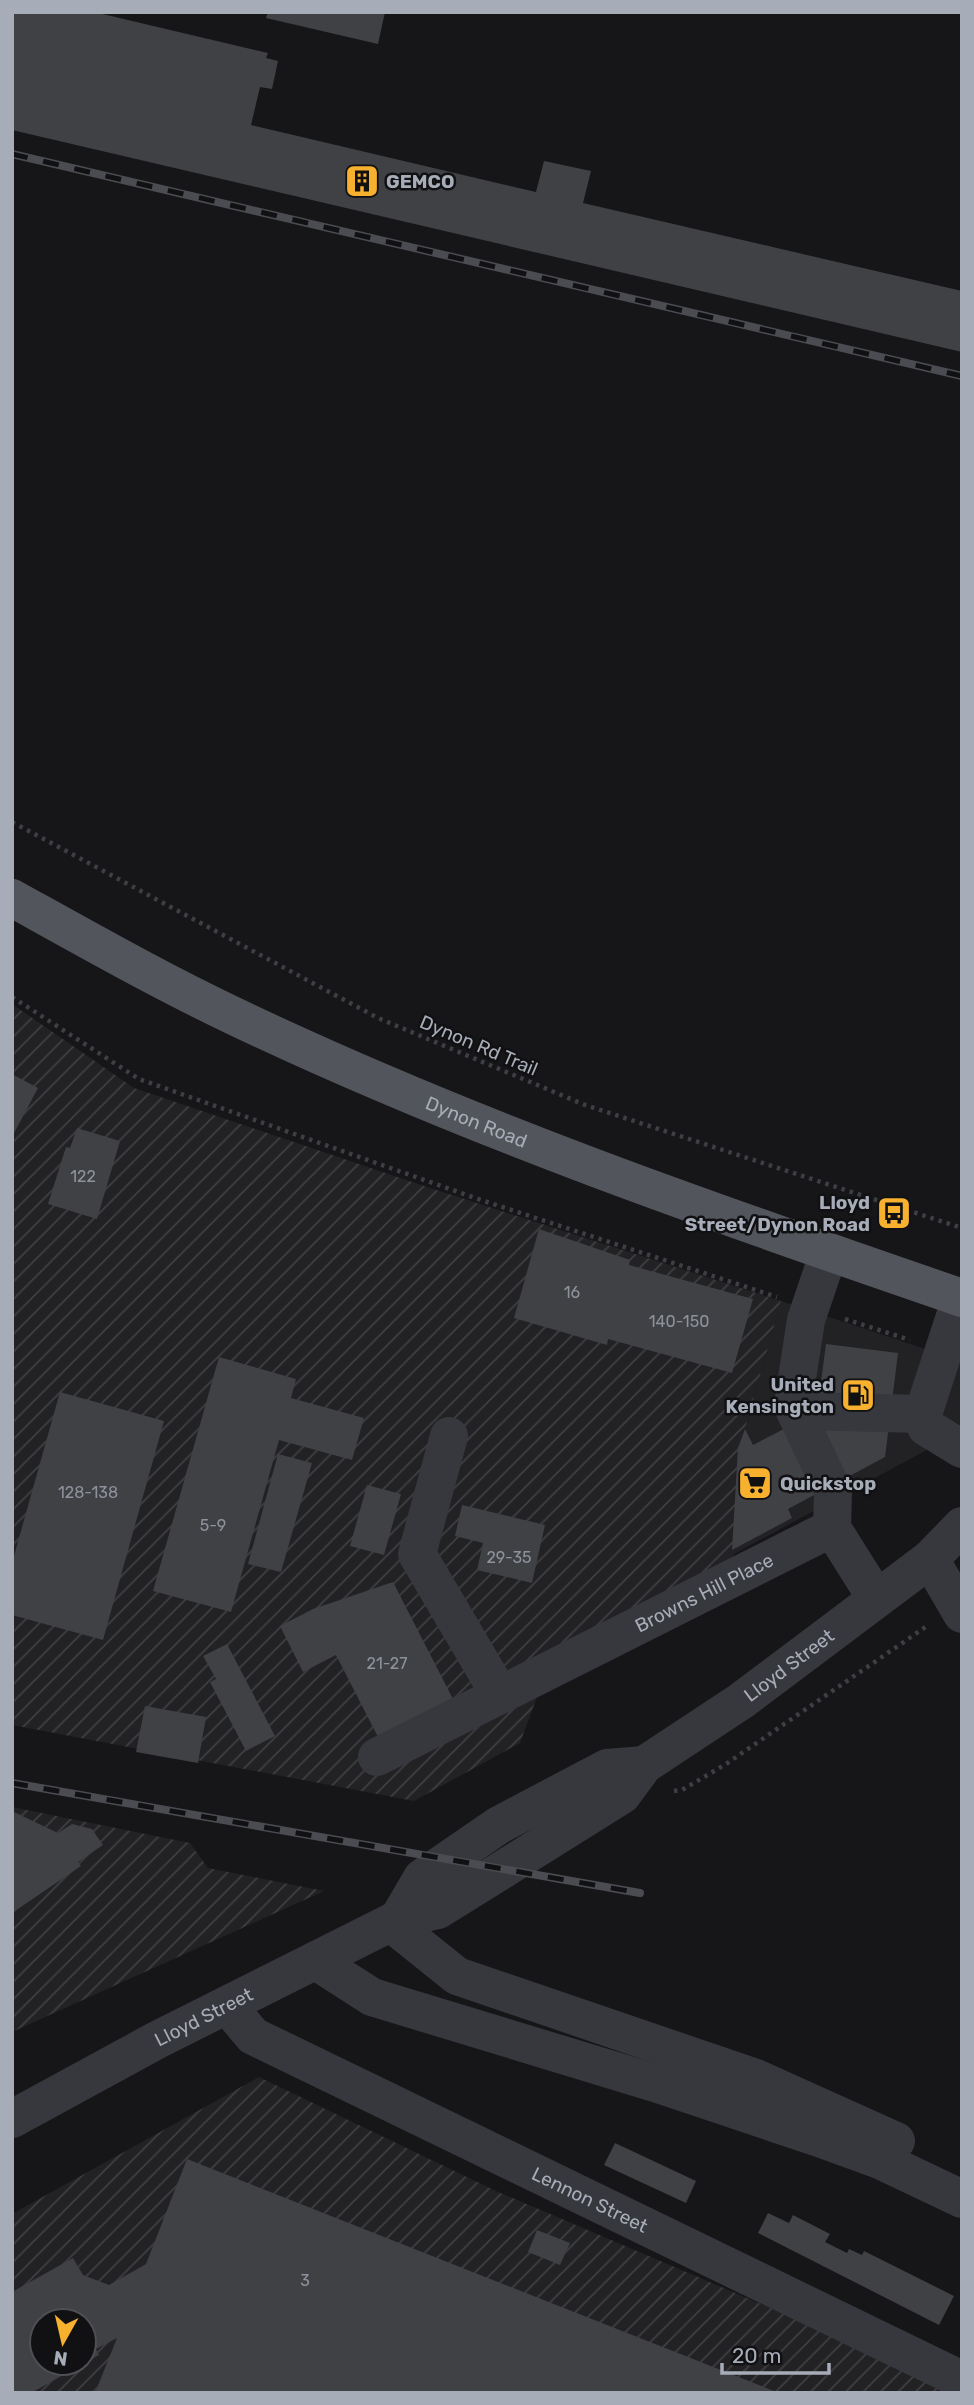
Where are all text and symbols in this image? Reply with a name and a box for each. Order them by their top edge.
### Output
building icon: GEMCO [343,162,381,200]
place label: GEMCO [386,170,454,193]
street label: Dynon Rd Trail [416,1010,541,1081]
street label: Dynon Road [422,1091,530,1153]
house number: 122 [70,1167,96,1186]
place label: Lloyd Street/Dynon Road [685,1191,870,1236]
bus stop icon: Lloyd Street/Dynon Road [875,1194,913,1232]
house number: 16 [564,1283,581,1302]
house number: 140-150 [649,1312,709,1331]
place label: United Kensington [726,1373,834,1418]
fuel station icon: United Kensington [839,1376,877,1414]
supermarket icon: Quickstop [736,1464,774,1502]
place label: Quickstop [780,1472,876,1495]
house number: 128-138 [58,1483,118,1502]
house number: 5-9 [200,1516,226,1535]
house number: 29-35 [486,1548,532,1567]
street label: Browns Hill Place [631,1548,777,1637]
street label: Lloyd Street [739,1624,839,1707]
house number: 21-27 [367,1654,407,1673]
street label: Lloyd Street [151,1983,257,2051]
street label: Lennon Street [528,2162,652,2238]
house number: 3 [300,2271,310,2290]
north arrow [28,2307,98,2377]
scale bar [722,2332,829,2376]
text: 20 m [732,2343,781,2368]
text: N [52,2346,69,2371]

